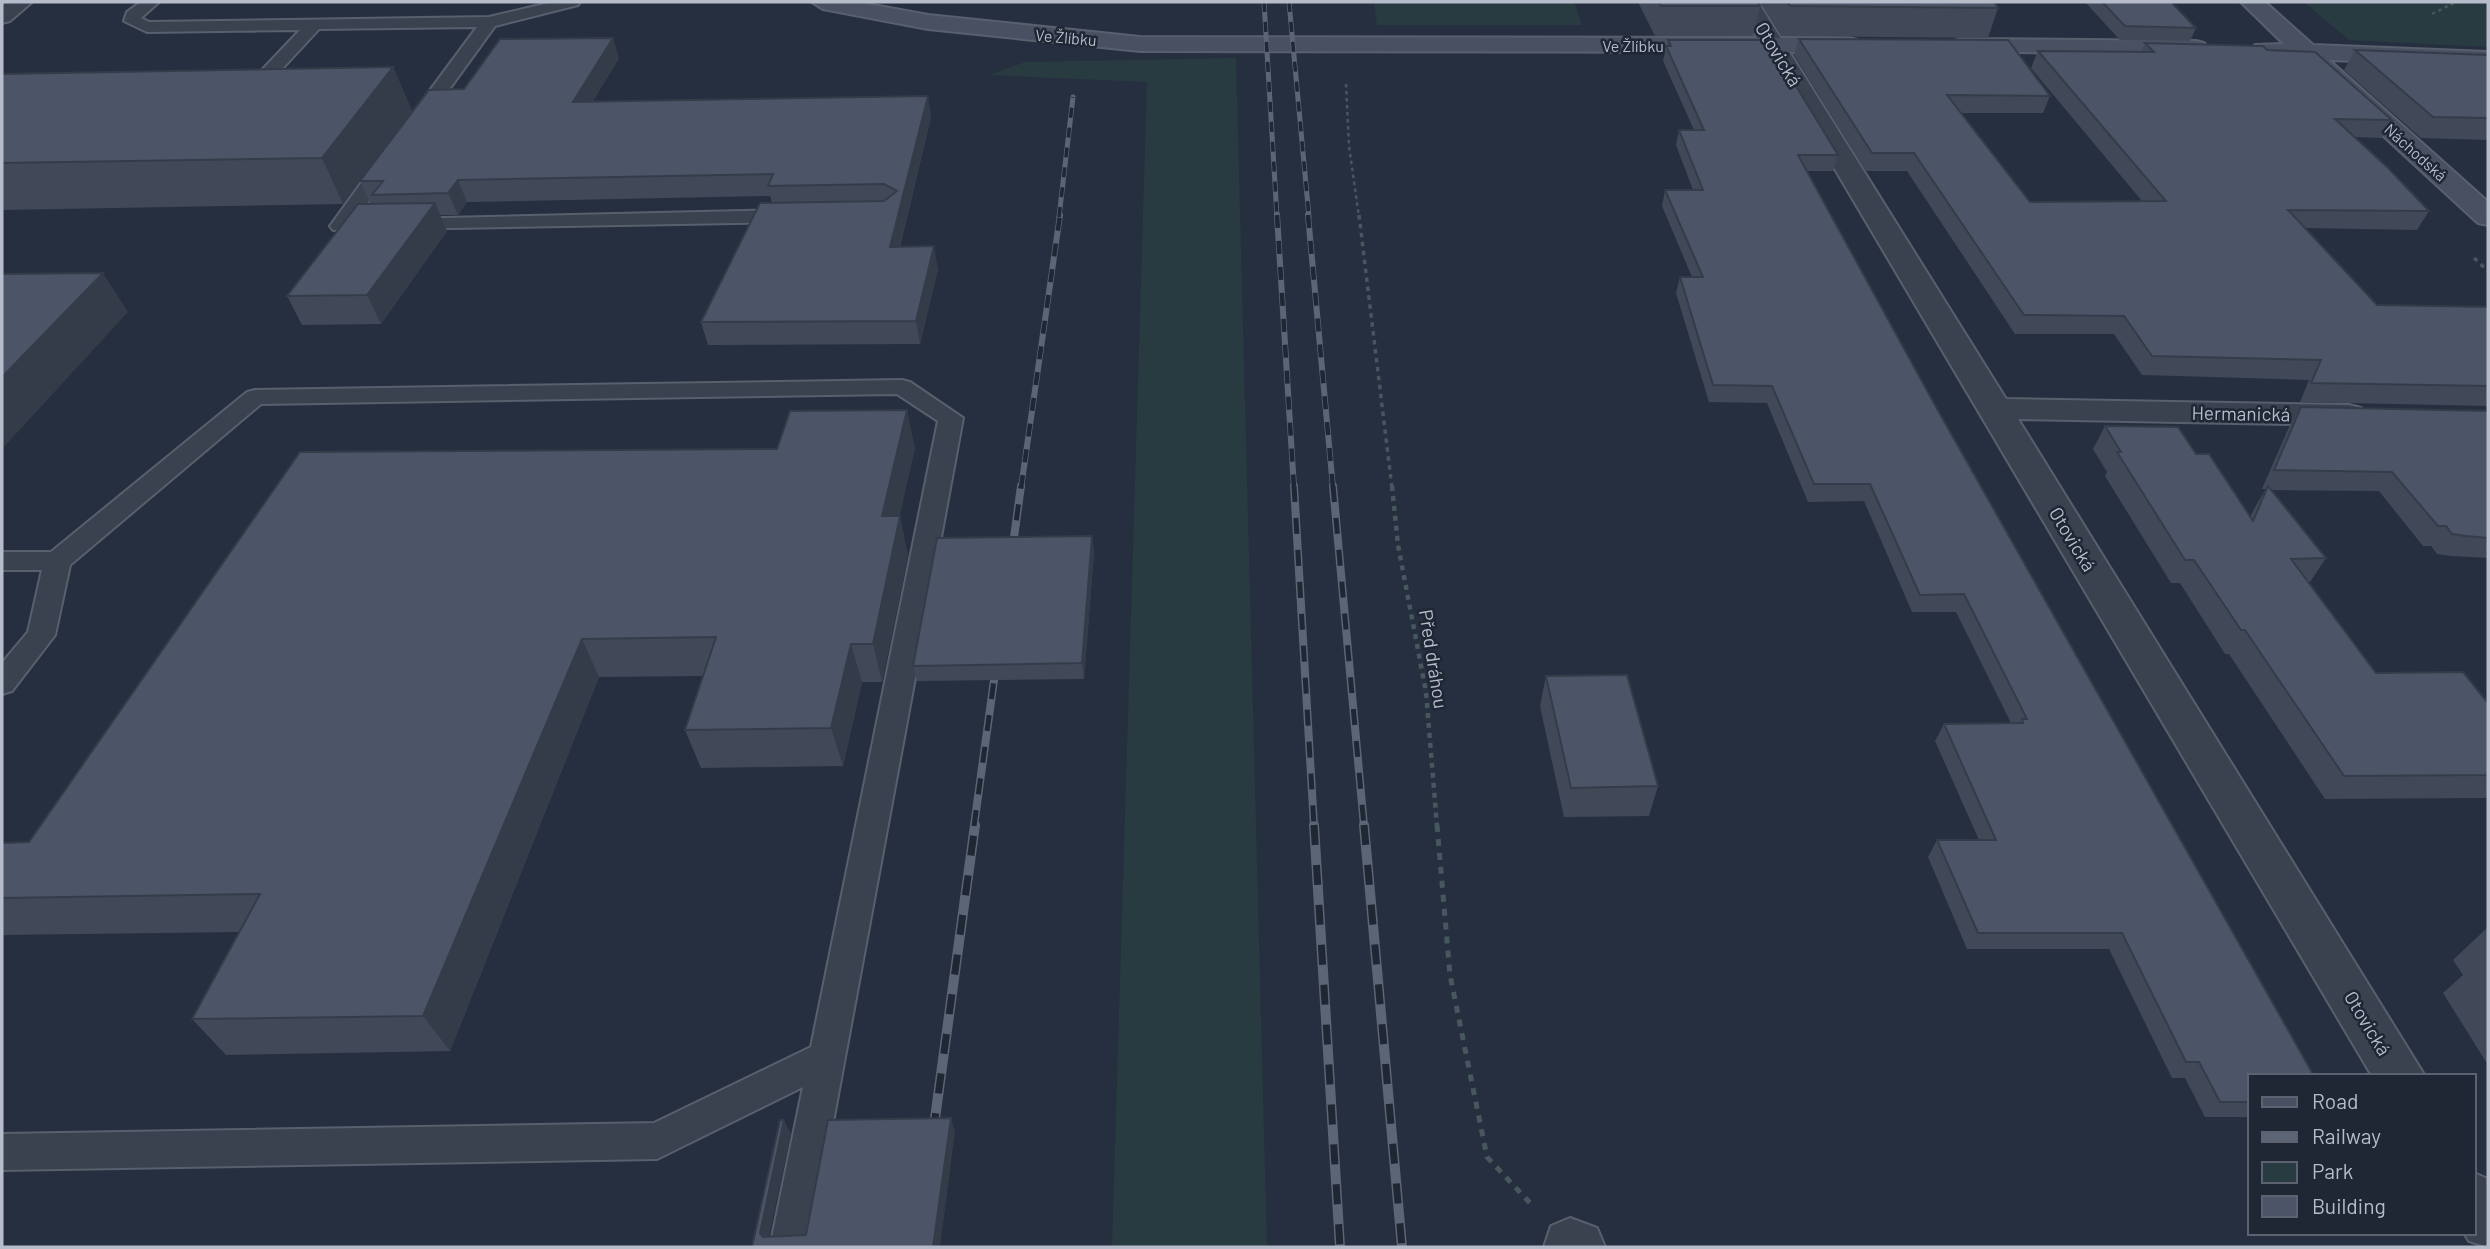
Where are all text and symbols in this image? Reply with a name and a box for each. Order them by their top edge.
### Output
street label: Otovická [1751,18,1807,90]
street label: Ve Žlíbku [1035,25,1097,49]
street label: Ve Žlíbku [1602,36,1664,55]
street label: Náchodská [2381,119,2451,185]
street label: Hermanická [2191,401,2291,425]
street label: Otovická [2045,503,2101,575]
street label: Před dráhou [1415,608,1453,710]
street label: Otovická [2340,987,2396,1059]
legend [2248,1074,2476,1235]
text: Road [2312,1088,2358,1113]
text: Railway [2312,1123,2381,1148]
text: Park [2312,1158,2353,1183]
text: Building [2312,1193,2386,1218]

